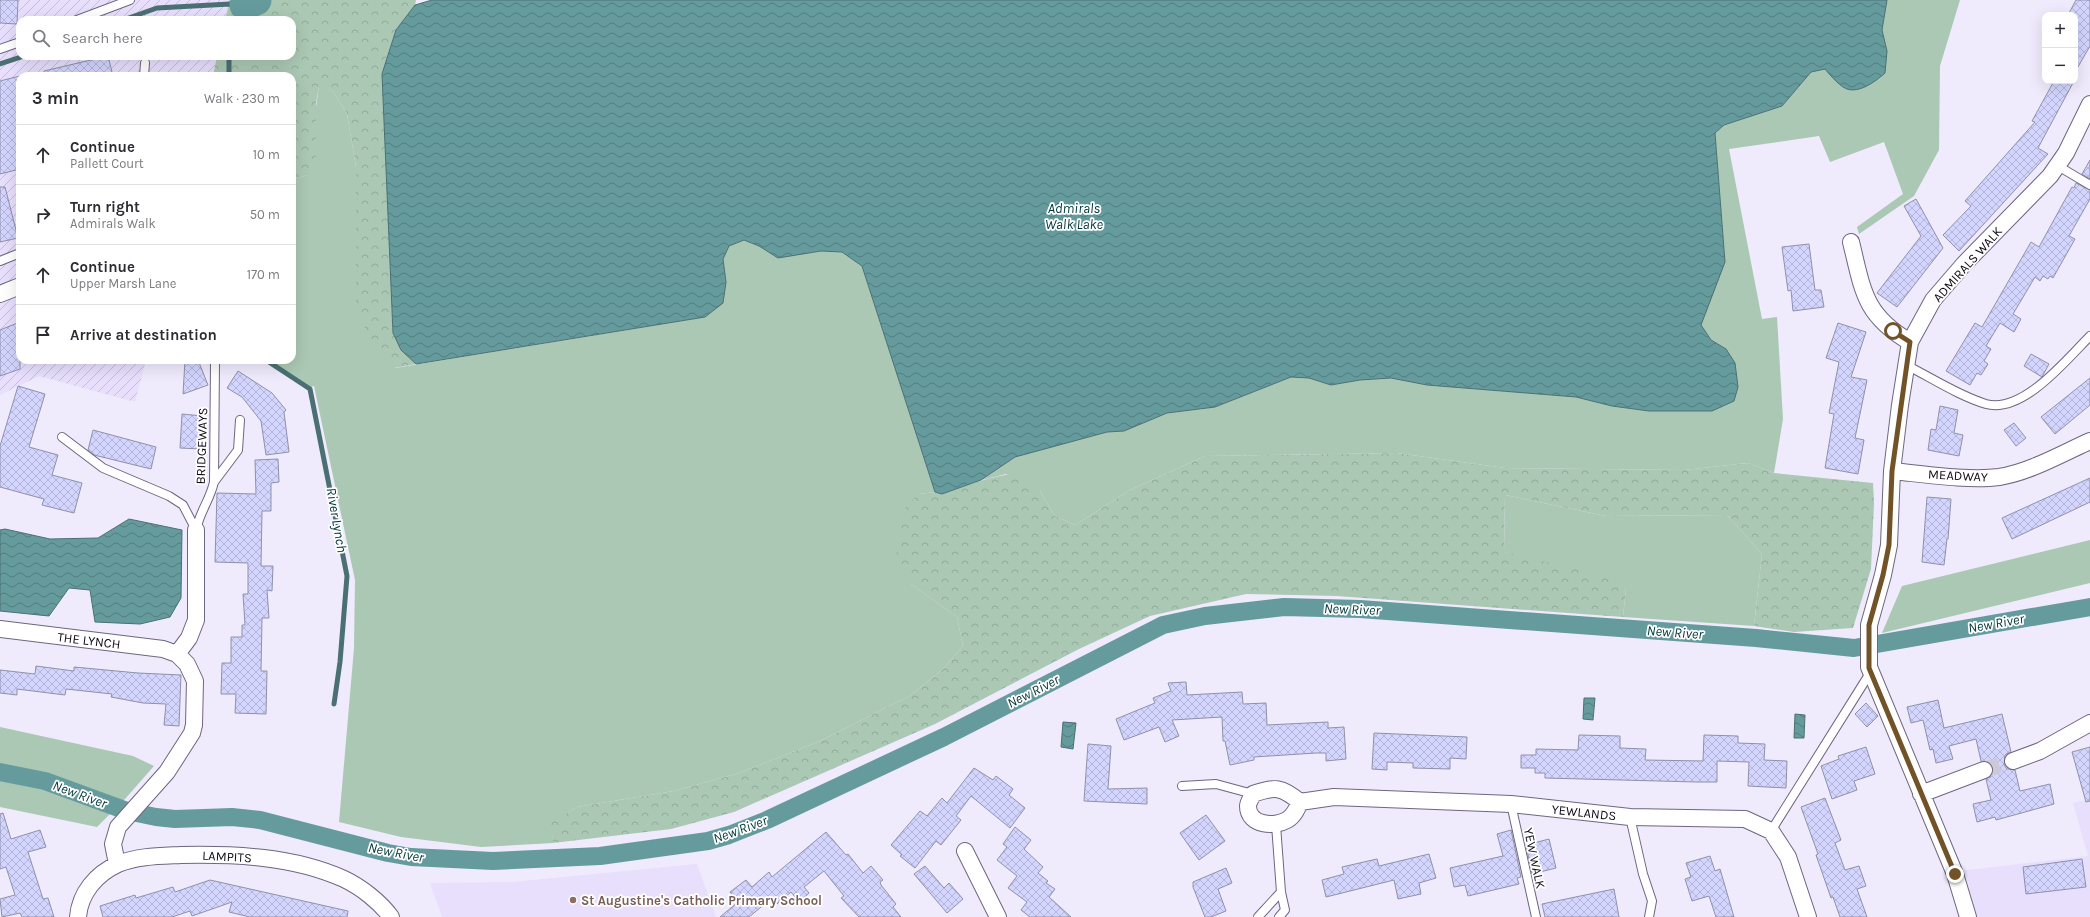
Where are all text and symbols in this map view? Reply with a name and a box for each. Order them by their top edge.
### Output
map controls [2042,12,2078,84]
button: + [2042,12,2078,48]
search box [16,16,296,60]
icon: search [30,27,52,49]
text: Search here [62,29,143,47]
button: − [2042,48,2078,84]
text: 3 min [32,88,79,108]
text: Walk · 230 m [204,91,280,106]
text: Continue [70,138,135,156]
icon: ahead [32,144,54,166]
text: 10 m [253,147,280,162]
text: Pallett Court [70,156,144,171]
text: Turn right [70,198,140,216]
water label: Admirals Walk Lake [1045,200,1104,233]
icon: right [32,204,54,226]
text: 50 m [250,207,280,222]
text: Admirals Walk [70,216,156,231]
street label: ADMIRALS WALK [1930,224,2005,305]
text: Continue [70,258,135,276]
icon: ahead [32,264,54,286]
text: 170 m [247,267,280,282]
text: Upper Marsh Lane [70,276,177,291]
route start [1884,322,1902,340]
icon: arrive [32,324,54,346]
text: Arrive at destination [70,326,217,344]
street label: BRIDGEWAYS [193,407,210,485]
street label: MEADWAY [1928,466,1988,485]
water label: River Lynch [322,486,351,554]
water label: New River [1324,600,1382,619]
water label: New River [1967,610,2026,637]
water label: New River [1646,622,1705,643]
street label: THE LYNCH [57,629,121,652]
water label: New River [1004,671,1063,712]
water label: New River [50,777,110,813]
street label: YEWLANDS [1551,802,1617,823]
water label: New River [711,811,771,847]
street label: YEW WALK [1521,826,1548,890]
water label: New River [367,839,426,866]
street label: LAMPITS [202,848,252,865]
route end [1946,865,1964,883]
place label: St Augustine's Catholic Primary School [581,893,822,908]
marker: St Augustine's Catholic Primary School [568,895,578,905]

